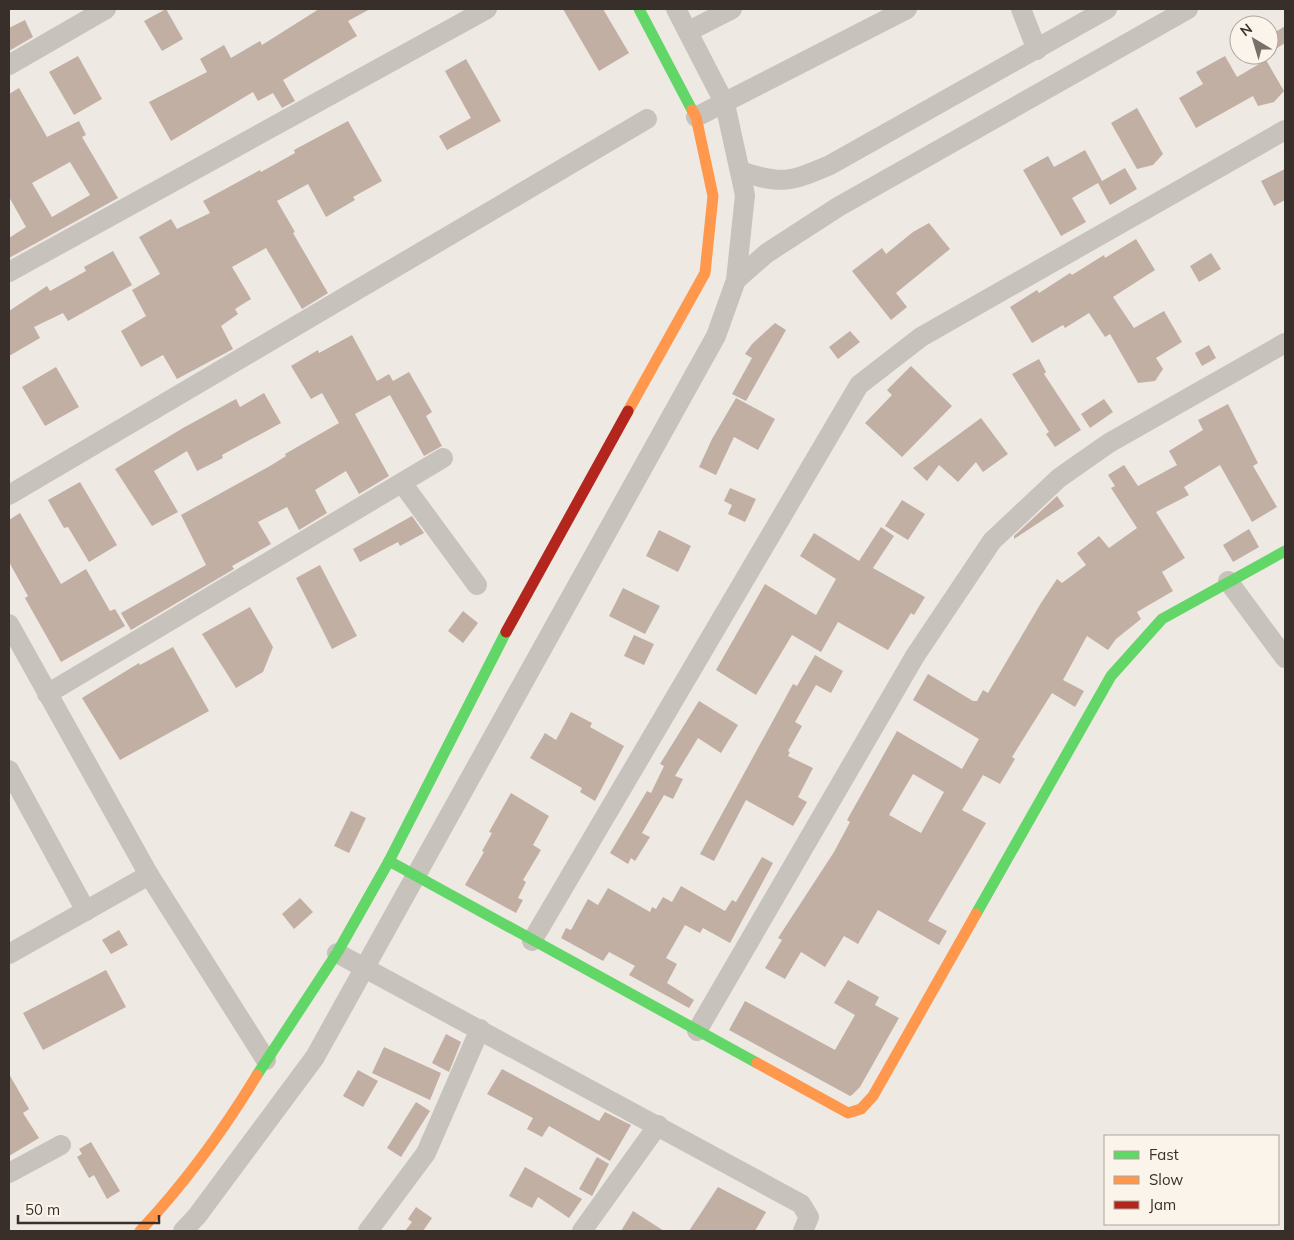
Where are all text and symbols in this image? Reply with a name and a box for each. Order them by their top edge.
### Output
north arrow [1229,15,1279,65]
text: N [1236,19,1256,40]
legend [1104,1135,1279,1225]
text: Fast [1149,1145,1179,1164]
text: Slow [1149,1170,1183,1189]
scale bar [18,1192,159,1224]
text: Jam [1149,1195,1176,1214]
text: 50 m [25,1200,60,1219]

